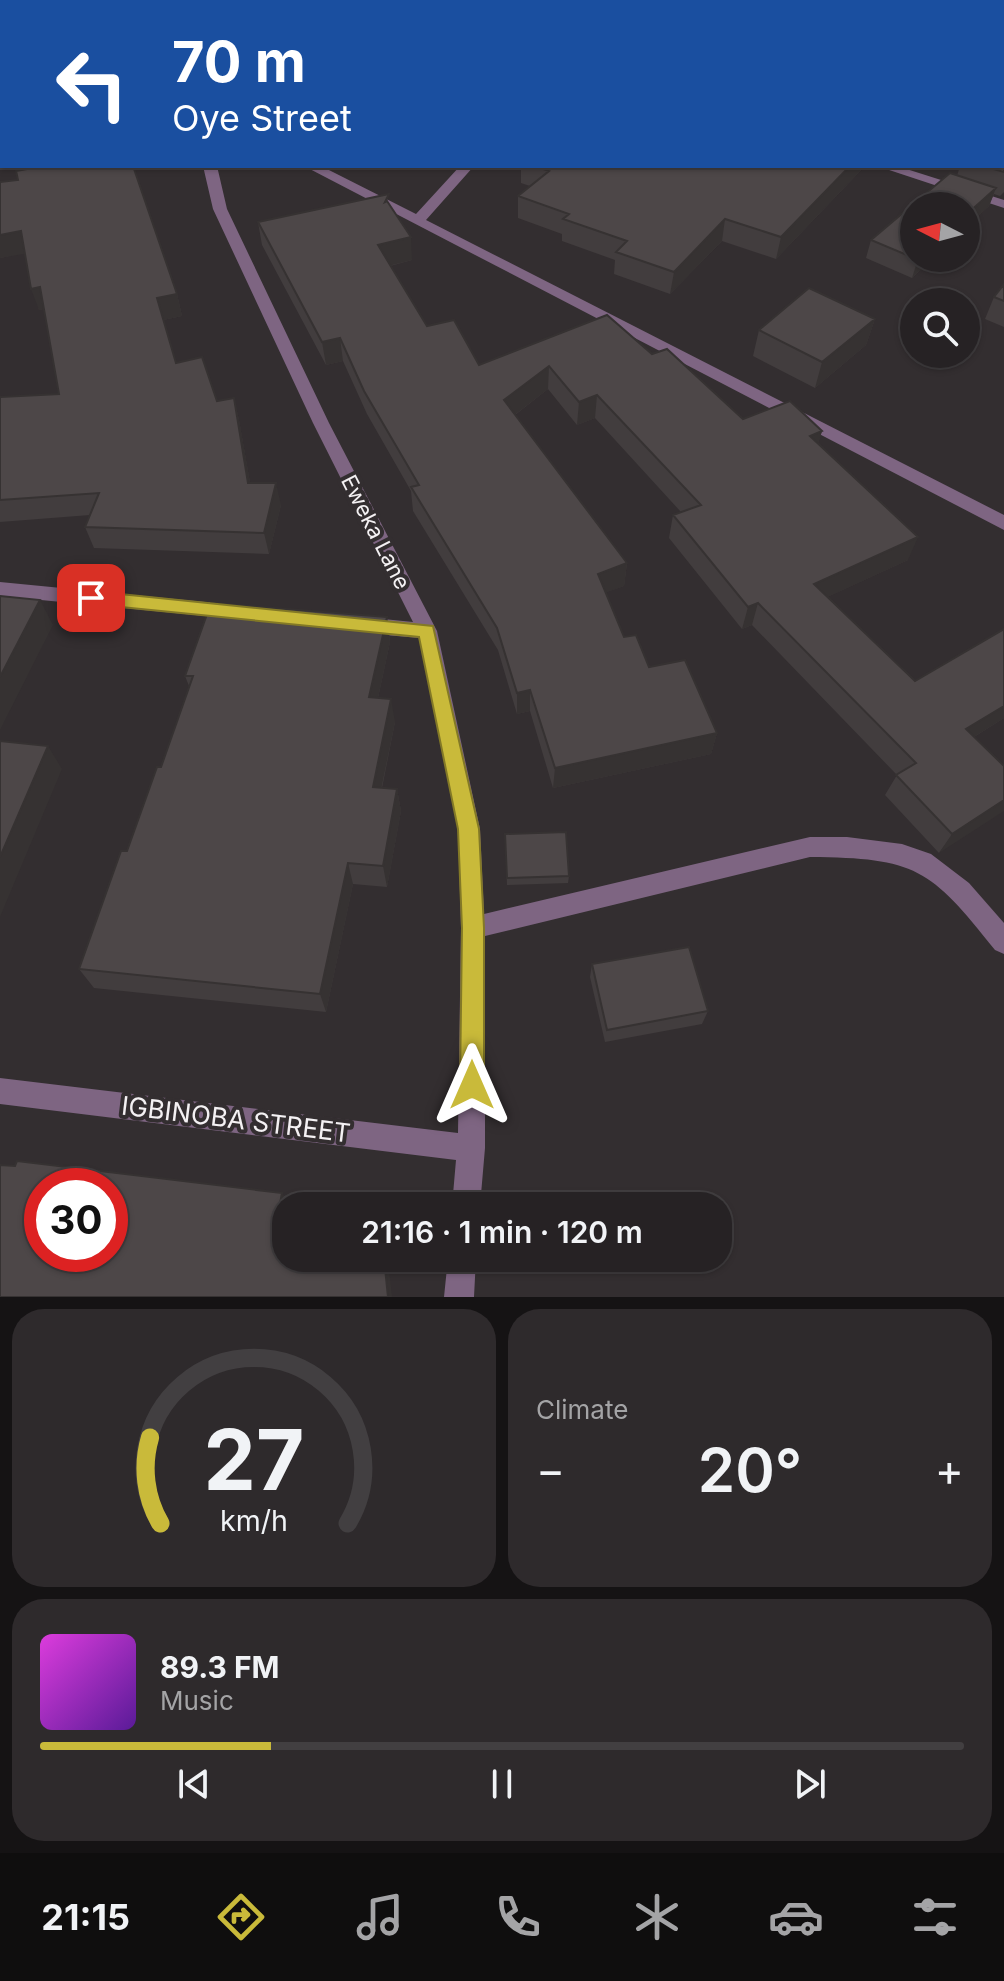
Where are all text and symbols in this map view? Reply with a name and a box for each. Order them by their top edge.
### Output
text: 70 m [172,28,306,96]
icon: left [40,32,144,136]
text: Oye Street [172,96,352,140]
north arrow [900,192,980,272]
map controls [900,192,980,368]
button: search [900,288,980,368]
street label: Eweka Lane [336,470,416,594]
pin [57,564,125,632]
icon: arrive [69,576,113,620]
position arrow [430,1043,514,1127]
street label: IGBINOBA STREET [120,1090,352,1148]
speed limit sign: 30 [24,1168,128,1272]
text: 21:16 · 1 min · 120 m [361,1214,643,1250]
text: Climate [536,1394,628,1425]
text: 27 [204,1409,304,1510]
text: 20° [698,1434,802,1506]
text: − [536,1443,565,1497]
text: + [935,1443,964,1497]
text: km/h [220,1503,288,1538]
text: 89.3 FM [160,1649,280,1685]
text: Music [160,1685,234,1716]
icon: previous [172,1762,216,1806]
icon: pause [480,1762,524,1806]
icon: next [788,1762,832,1806]
icon: directions [213,1889,269,1945]
icon: music [352,1889,408,1945]
icon: phone [490,1889,546,1945]
icon: climate [629,1889,685,1945]
icon: car [768,1889,824,1945]
icon: filters [907,1889,963,1945]
text: 21:15 [41,1895,130,1939]

